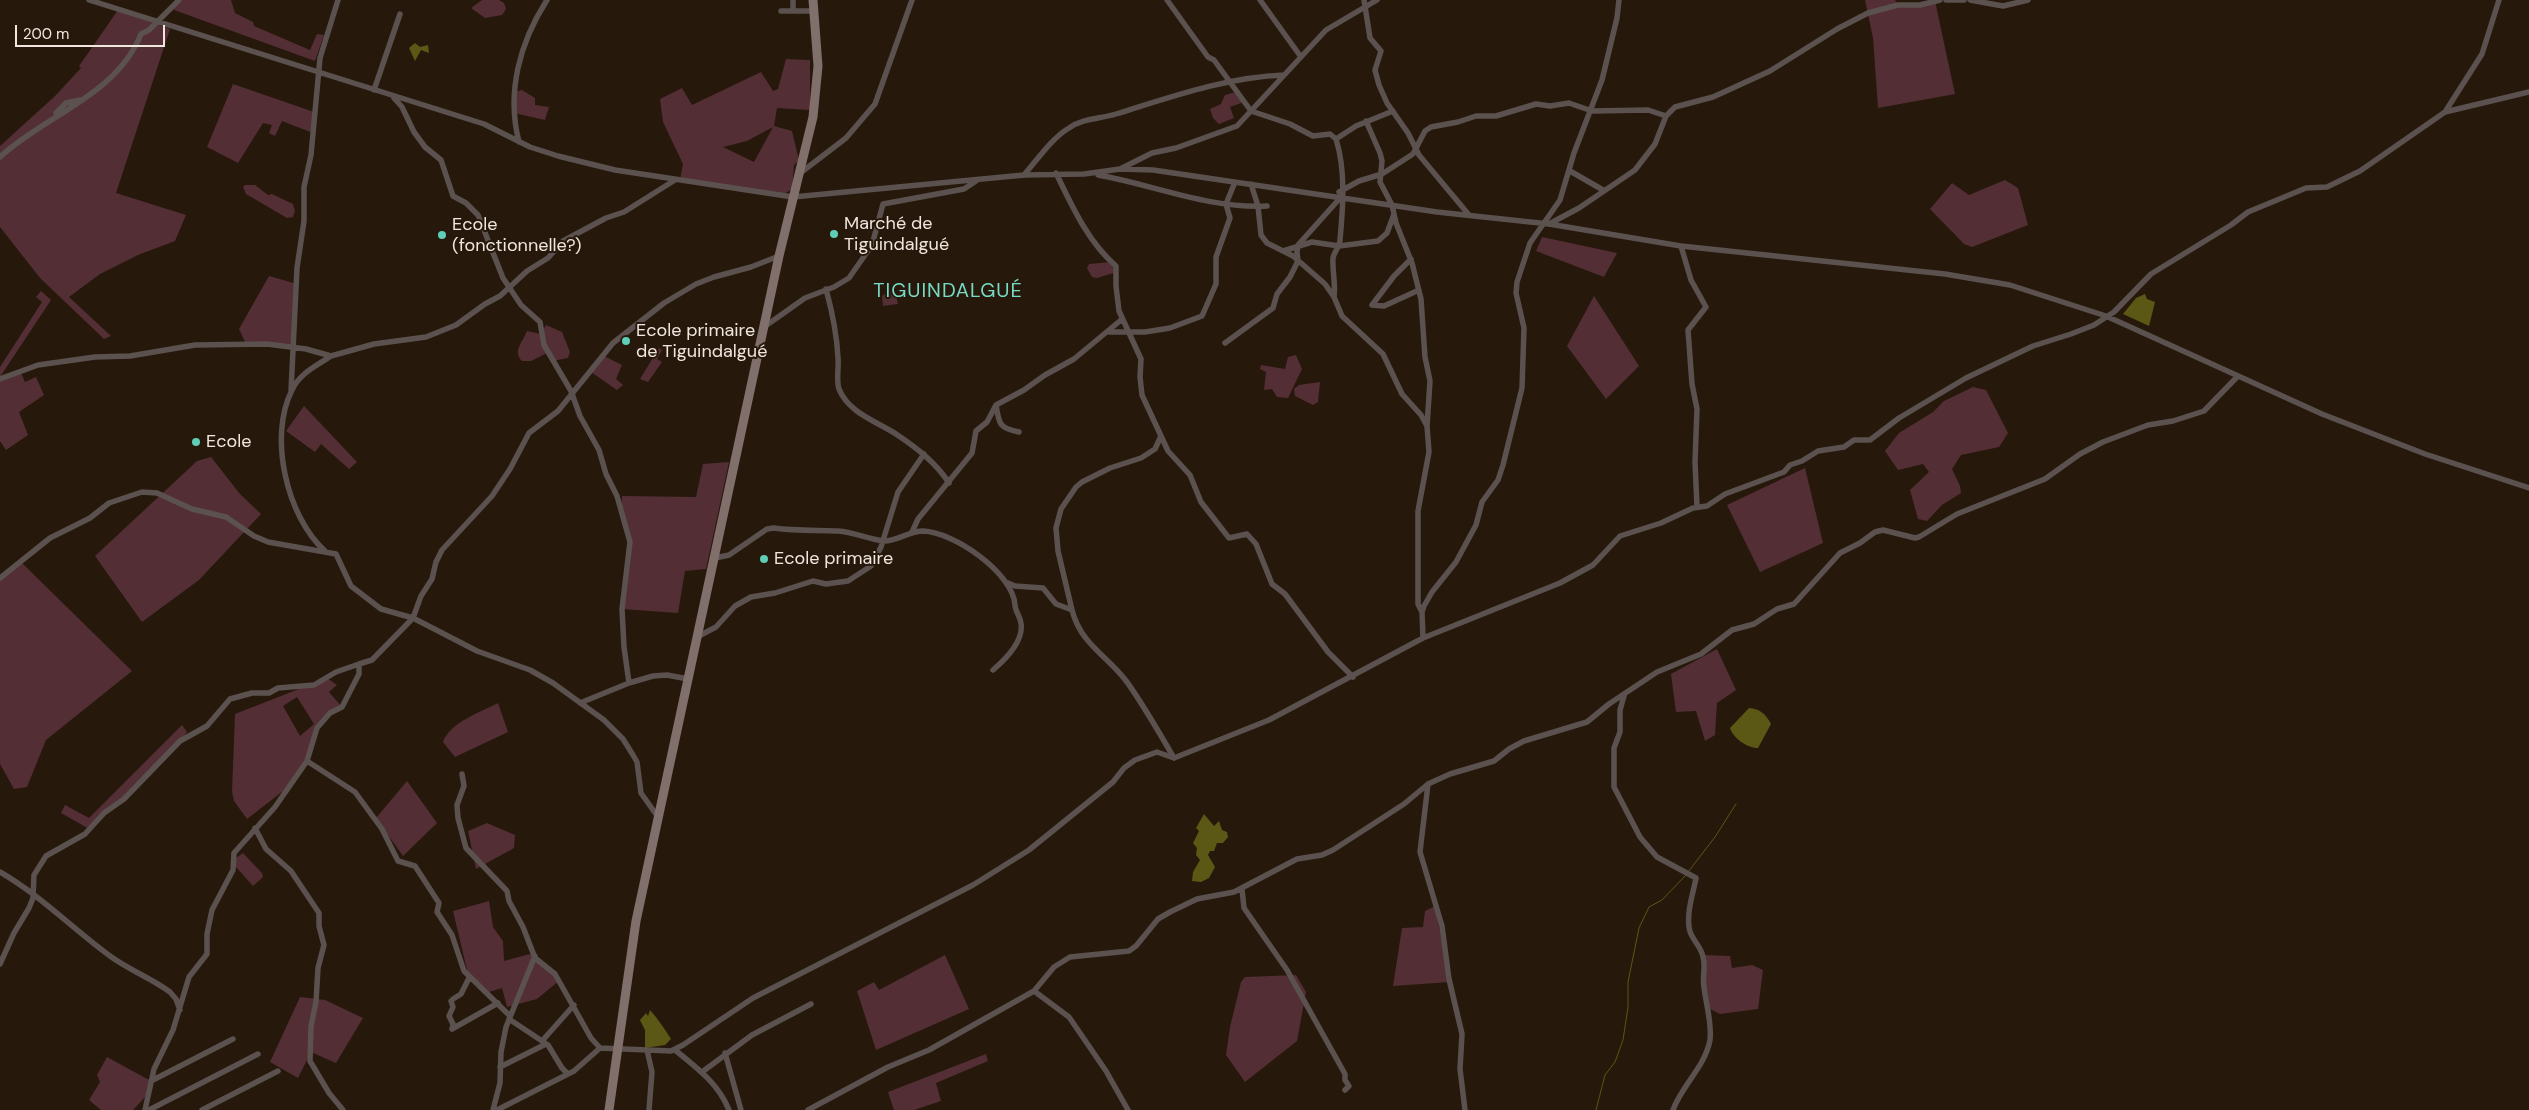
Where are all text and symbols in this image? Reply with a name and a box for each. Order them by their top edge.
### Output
scale bar [18,15,168,47]
text: 200 m [23,24,69,44]
place label: Marché de Tiguindalgué [844,213,949,255]
place label: Ecole (fonctionnelle?) [452,214,582,256]
marker: Marché de Tiguindalgué [828,228,840,240]
marker: Ecole (fonctionnelle?) [436,229,448,241]
district label: TIGUINDALGUÉ [872,280,1024,304]
place label: Ecole primaire de Tiguindalgué [636,320,767,362]
marker: Ecole primaire de Tiguindalgué [620,335,632,347]
place label: Ecole [206,431,251,453]
marker: Ecole [190,436,202,448]
place label: Ecole primaire [774,548,893,570]
marker: Ecole primaire [758,553,770,565]

